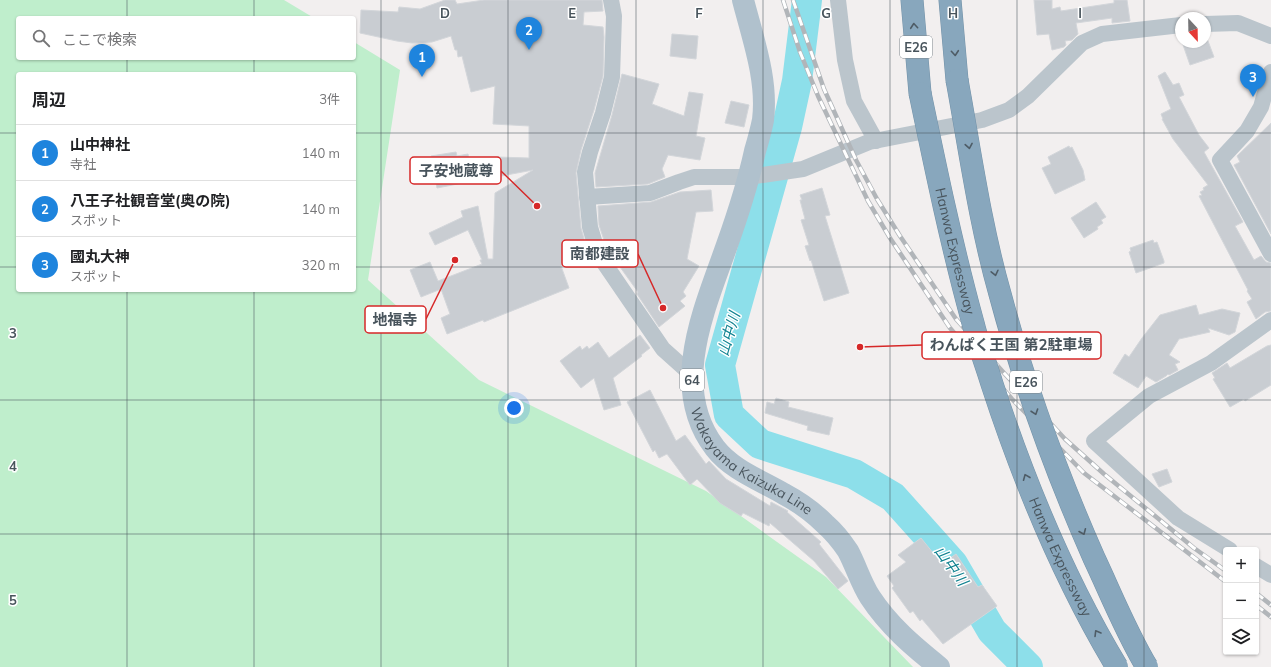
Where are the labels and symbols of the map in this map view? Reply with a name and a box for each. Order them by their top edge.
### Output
text: D [440,5,450,21]
text: E [568,5,576,21]
text: F [695,5,703,21]
text: G [821,5,831,21]
text: H [948,5,958,21]
text: I [1078,5,1082,21]
north arrow [1175,12,1211,48]
pin: 2 [516,17,542,50]
one-way arrow [910,23,919,29]
road number: E26 [900,36,932,58]
pin: 1 [409,44,435,77]
one-way arrow [950,50,959,56]
pin: 3 [1240,64,1266,97]
one-way arrow [965,143,973,149]
callout: 子安地蔵尊 [410,157,501,184]
text: 子安地蔵尊 [418,161,494,180]
street label: Hanwa Expressway [931,186,979,317]
callout: 南都建設 [562,240,638,267]
text: 南都建設 [570,244,630,263]
one-way arrow [990,270,998,277]
callout: 地福寺 [365,306,426,333]
water label: 山中川 [713,308,744,358]
text: 地福寺 [372,310,418,329]
text: 3 [9,325,17,341]
callout: わんぱく王国 第2駐車場 [922,332,1101,359]
text: わんぱく王国 第2駐車場 [929,335,1093,354]
road number: 64 [680,369,704,391]
road number: E26 [1010,371,1042,393]
your location [504,398,524,418]
street label: Wakayama Kaizuka Line [687,405,816,519]
one-way arrow [1031,408,1039,415]
text: 4 [9,458,17,474]
one-way arrow [1022,473,1030,480]
street label: Hanwa Expressway [1025,494,1096,620]
one-way arrow [1078,528,1086,536]
water label: 山中川 [930,542,973,591]
text: 5 [9,592,17,608]
one-way arrow [1094,630,1101,637]

